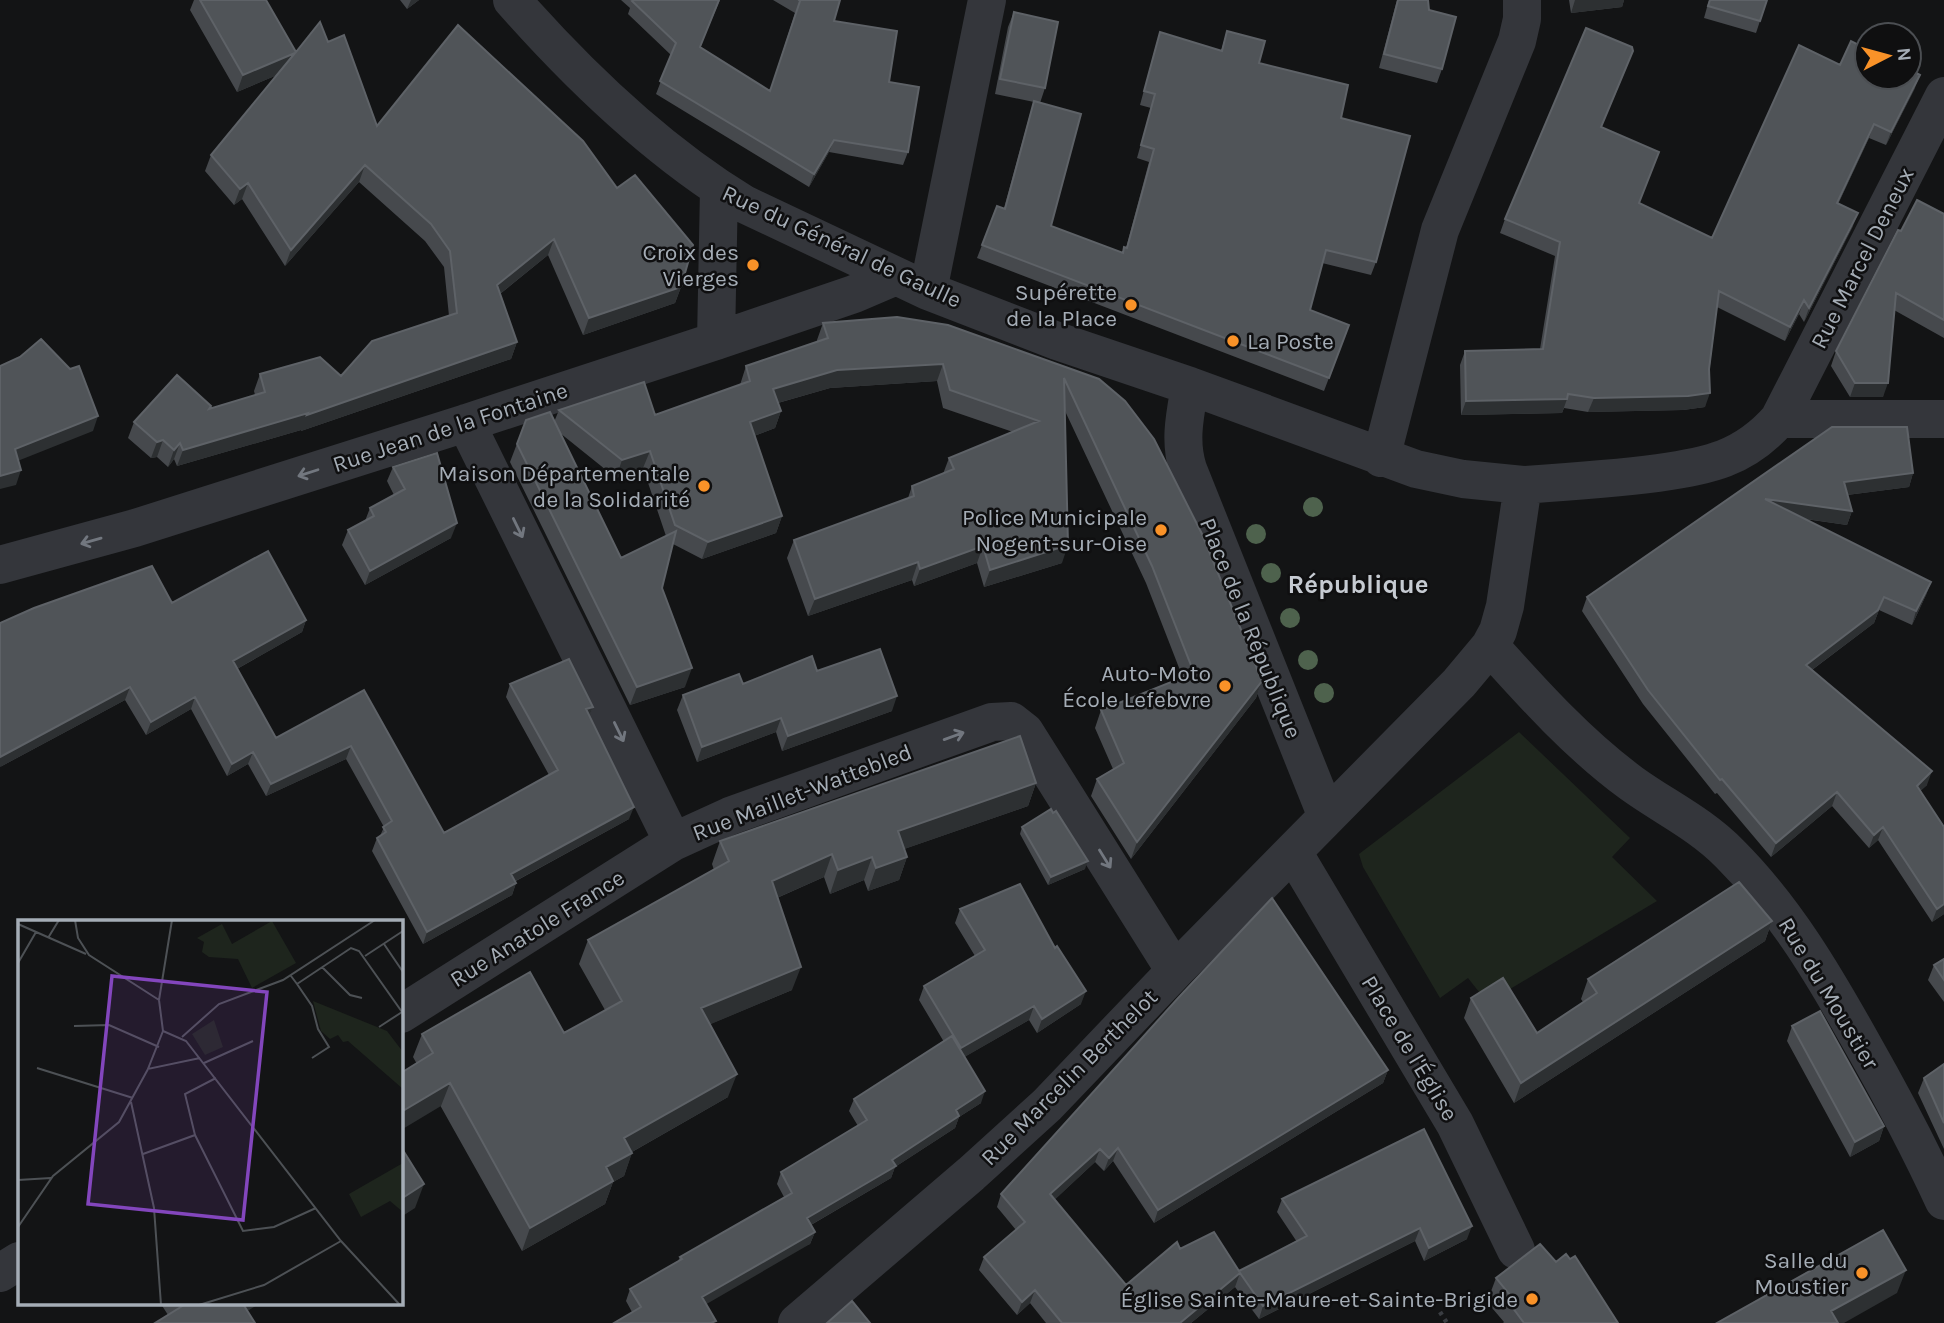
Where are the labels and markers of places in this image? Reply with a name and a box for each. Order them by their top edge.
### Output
place label: Croix des Vierges [642,239,739,292]
marker: Croix des Vierges [745,257,761,273]
place label: Supérette de la Place [1006,279,1117,332]
marker: Supérette de la Place [1123,297,1139,313]
place label: La Poste [1247,328,1334,355]
marker: La Poste [1225,333,1241,349]
place label: Maison Départementale de la Solidarité [438,460,690,513]
marker: Maison Départementale de la Solidarité [696,478,712,494]
place label: Police Municipale Nogent-sur-Oise [962,504,1147,557]
marker: Police Municipale Nogent-sur-Oise [1153,522,1169,538]
place label: Auto-Moto École Lefebvre [1062,660,1211,713]
marker: Auto-Moto École Lefebvre [1217,678,1233,694]
place label: Salle du Moustier [1754,1247,1849,1300]
marker: Salle du Moustier [1854,1265,1870,1281]
place label: Église Sainte-Maure-et-Sainte-Brigide [1121,1286,1518,1313]
marker: Église Sainte-Maure-et-Sainte-Brigide [1524,1291,1540,1307]

